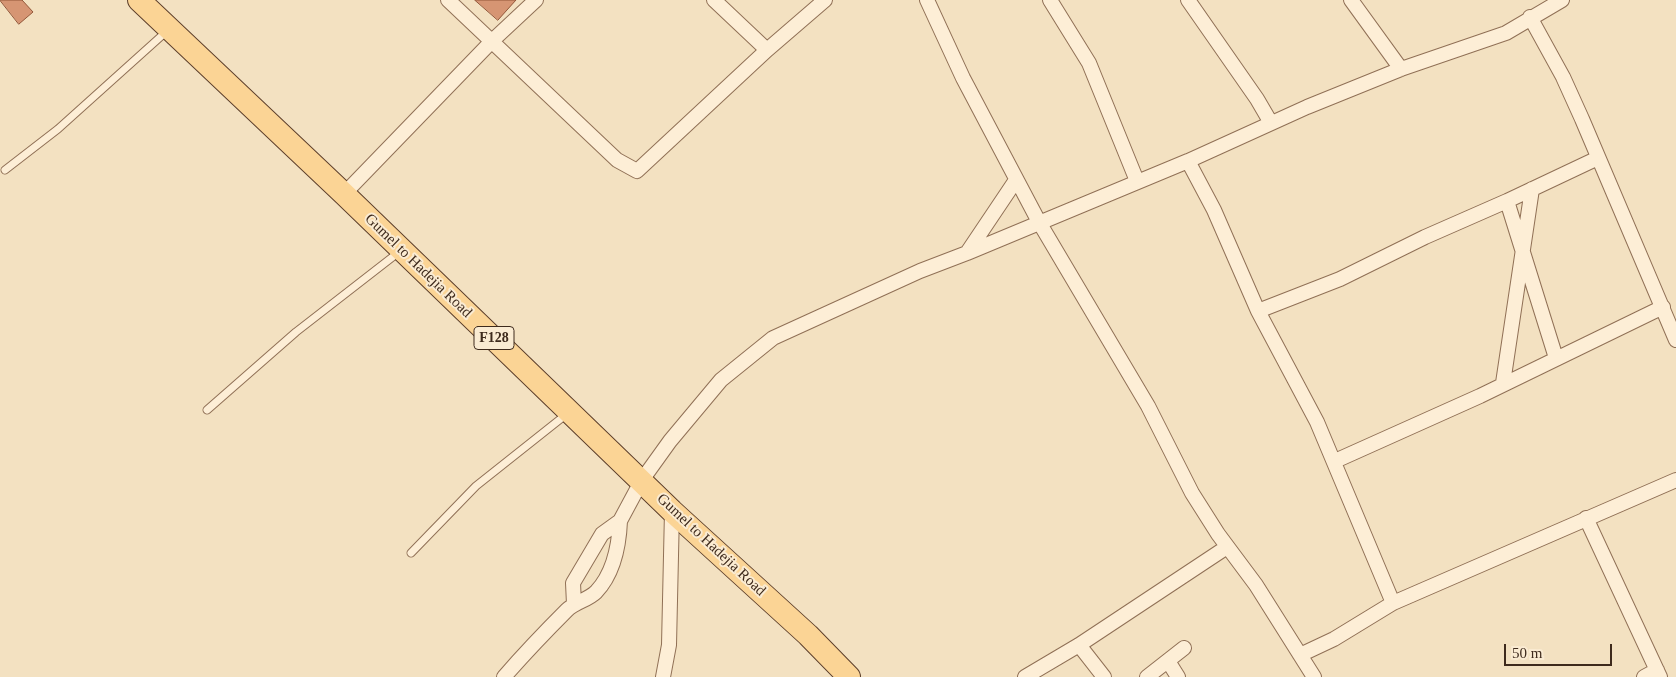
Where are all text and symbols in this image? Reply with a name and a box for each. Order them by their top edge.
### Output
street label: Gumel to Hadejia Road [361,210,475,322]
road number: F128 [474,326,514,349]
street label: Gumel to Hadejia Road [653,490,769,600]
scale bar [1506,634,1614,666]
text: 50 m [1512,645,1542,661]

